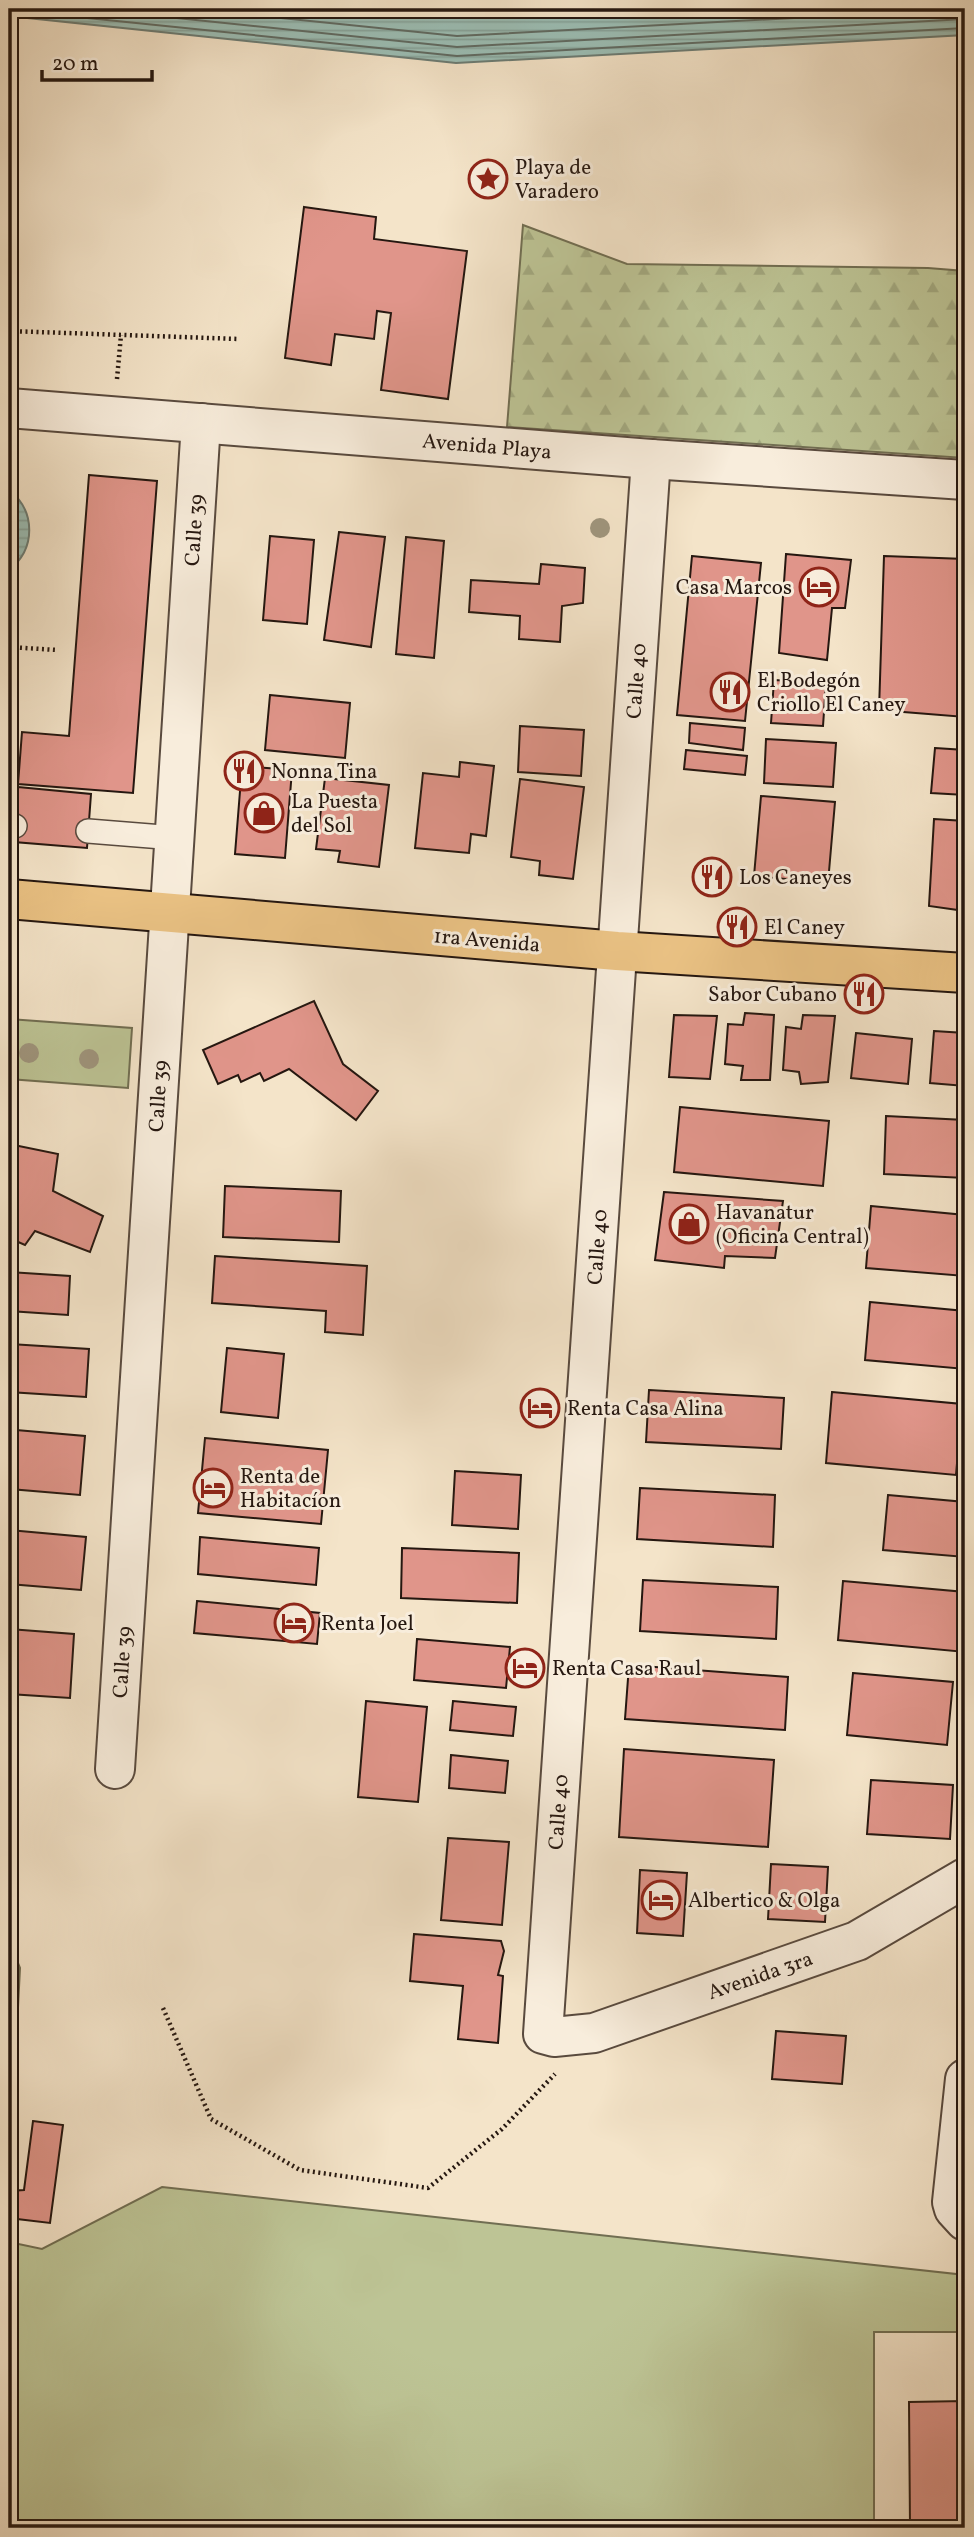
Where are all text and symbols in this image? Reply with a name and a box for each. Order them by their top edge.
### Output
scale bar [42,38,152,82]
text: 20 m [52,50,98,79]
place label: Playa de Varadero [515,154,599,207]
place icon: Playa de Varadero [467,158,509,200]
street label: Avenida Playa [421,427,553,468]
street label: Calle 39 [179,493,212,567]
hotel icon: Casa Marcos [798,566,840,608]
place label: Casa Marcos [676,574,792,603]
street label: Calle 40 [620,642,655,720]
place label: El Bodegón Criollo El Caney [757,667,906,720]
restaurant icon: El Bodegón Criollo El Caney [709,671,751,713]
restaurant icon: Nonna Tina [223,750,265,792]
place label: Nonna Tina [271,758,377,787]
place label: La Puesta del Sol [291,788,378,841]
shop icon: La Puesta del Sol [243,792,285,834]
restaurant icon: Los Caneyes [691,856,733,898]
place label: Los Caneyes [739,864,852,893]
restaurant icon: El Caney [716,906,758,948]
place label: El Caney [764,914,846,943]
street label: 1ra Avenida [432,922,541,961]
restaurant icon: Sabor Cubano [843,973,885,1015]
place label: Sabor Cubano [708,981,837,1010]
street label: Calle 39 [143,1059,176,1133]
place label: Havanatur (Oficina Central) [716,1199,869,1252]
shop icon: Havanatur (Oficina Central) [668,1203,710,1245]
street label: Calle 40 [581,1208,616,1286]
hotel icon: Renta Casa Alina [519,1387,561,1429]
place label: Renta Casa Alina [567,1395,724,1424]
place label: Renta de Habitacíon [240,1463,341,1516]
hotel icon: Renta de Habitacíon [192,1467,234,1509]
hotel icon: Renta Joel [273,1602,315,1644]
place label: Renta Joel [321,1610,414,1639]
street label: Calle 39 [107,1625,140,1699]
hotel icon: Renta Casa Raul [504,1647,546,1689]
place label: Renta Casa Raul [552,1655,701,1684]
street label: Calle 40 [542,1773,577,1851]
hotel icon: Albertico & Olga [640,1879,682,1921]
place label: Albertico & Olga [688,1887,840,1916]
street label: Avenida 3ra [704,1945,817,2008]

